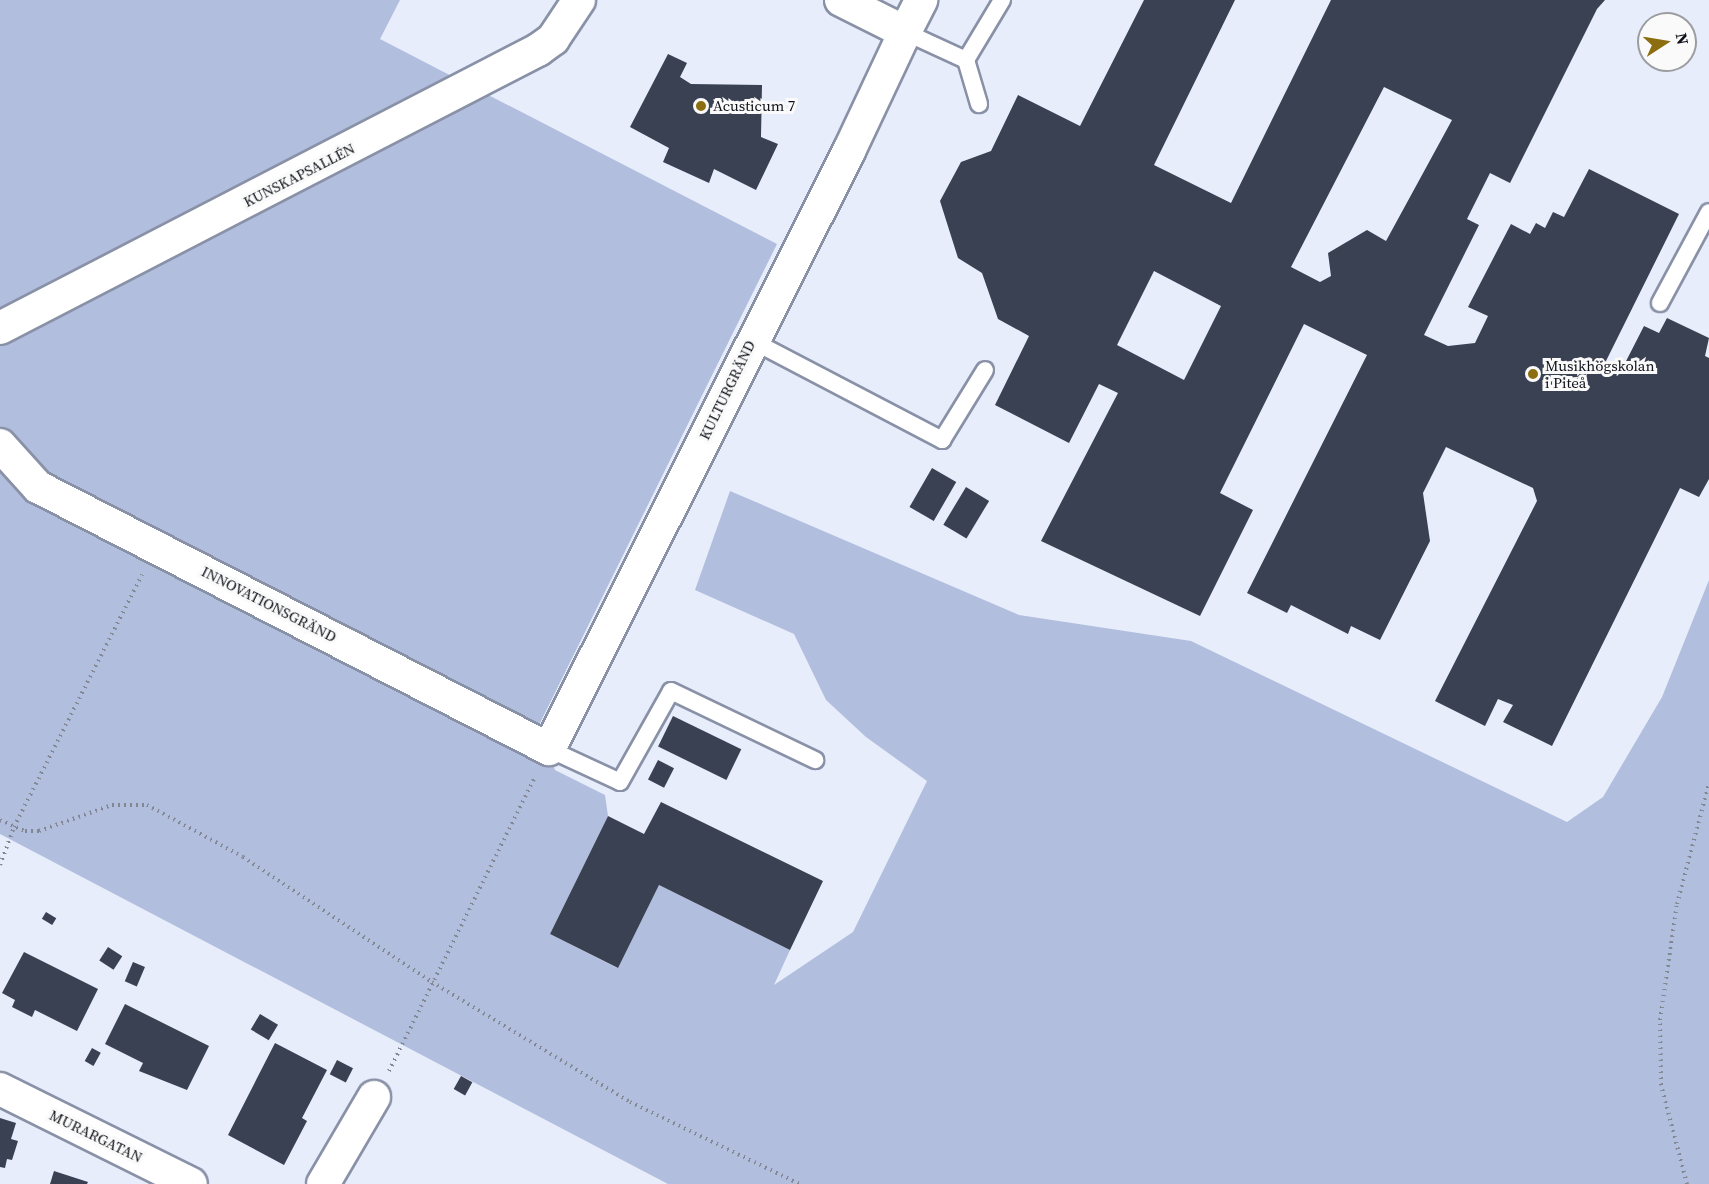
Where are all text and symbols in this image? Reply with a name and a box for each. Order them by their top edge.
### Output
north arrow [1637,12,1697,72]
text: N [1671,31,1695,47]
place label: Acusticum 7 [713,97,795,115]
marker: Acusticum 7 [694,99,708,113]
street label: KUNSKAPSALLÉN [240,139,358,211]
street label: KULTURGRÄND [695,337,759,443]
place label: Musikhögskolan i Piteå [1545,356,1654,391]
marker: Musikhögskolan i Piteå [1526,367,1540,381]
street label: INNOVATIONSGRÄND [198,562,340,646]
street label: MURARGATAN [47,1106,145,1166]

